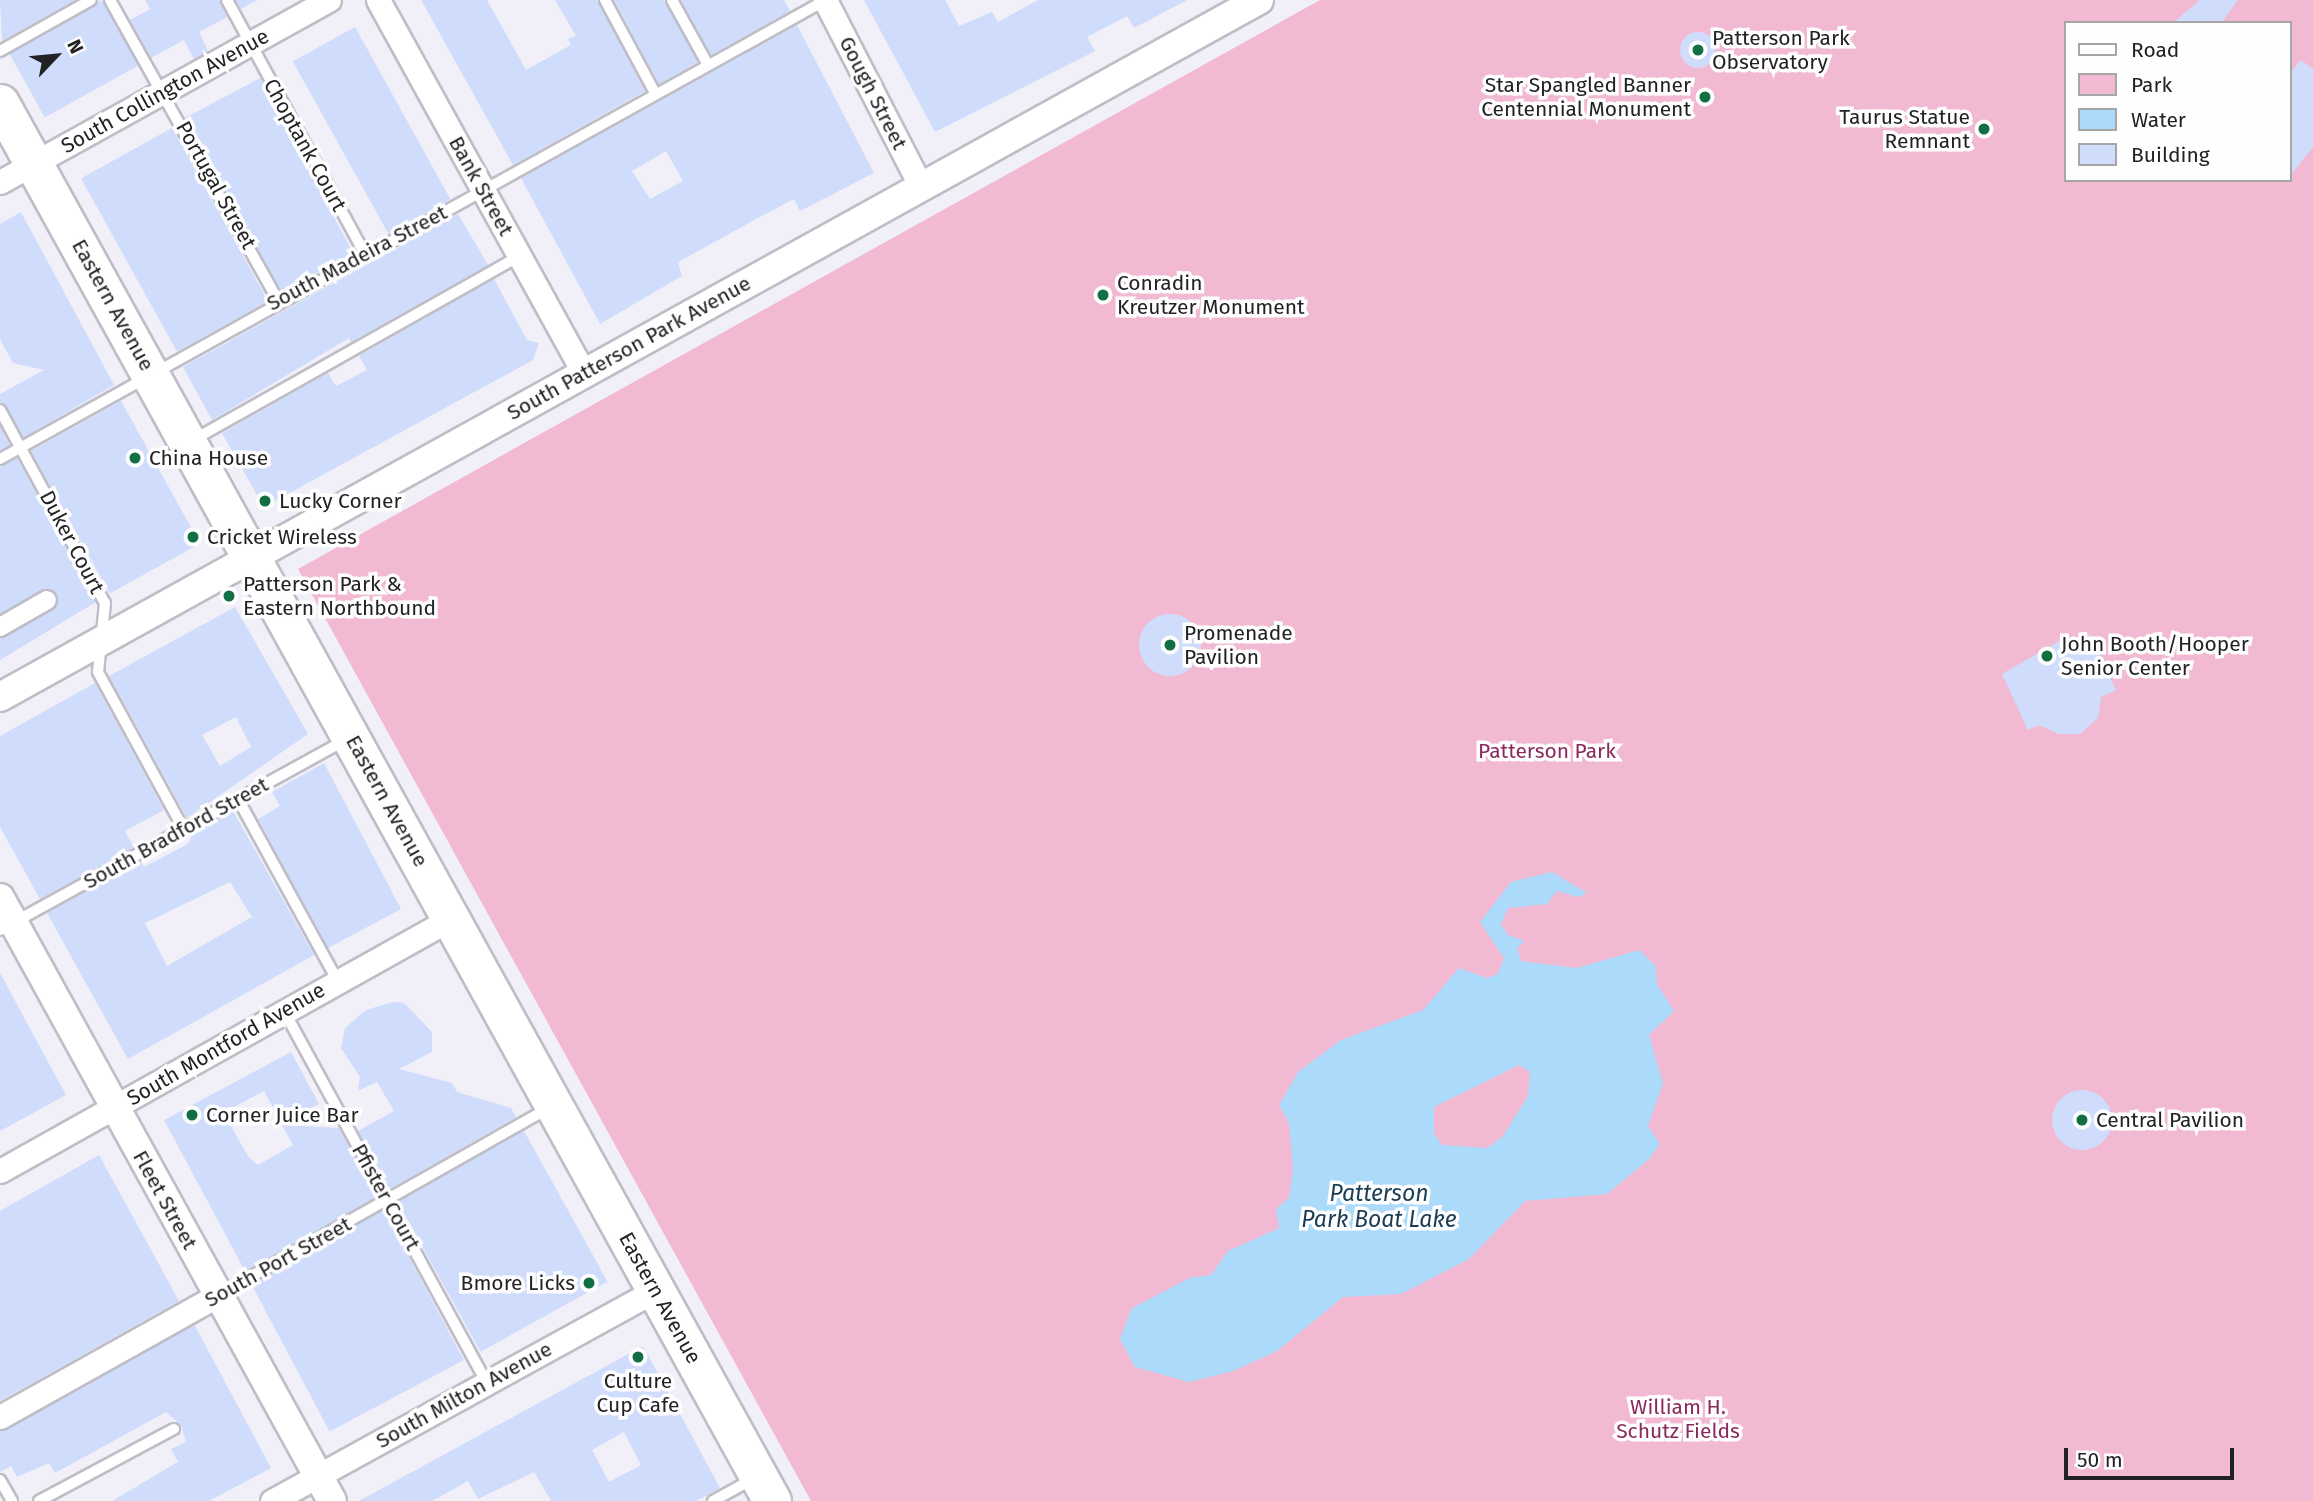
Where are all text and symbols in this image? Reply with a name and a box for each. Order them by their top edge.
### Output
north arrow [21,21,91,91]
legend [2064,21,2292,182]
street label: South Collington Avenue [57,23,273,159]
place label: Patterson Park Observatory [1712,25,1850,75]
street label: Gough Street [834,32,912,154]
text: N [62,36,88,57]
text: Road [2131,37,2179,63]
marker: Patterson Park Observatory [1690,42,1706,58]
place label: Star Spangled Banner Centennial Monument [1481,72,1691,122]
text: Park [2131,72,2172,98]
street label: Choptank Court [258,74,352,216]
marker: Star Spangled Banner Centennial Monument [1697,89,1713,105]
place label: Taurus Statue Remnant [1839,104,1970,154]
text: Water [2131,107,2186,133]
street label: Portugal Street [171,117,261,253]
marker: Taurus Statue Remnant [1976,121,1992,137]
street label: Bank Street [443,132,519,240]
text: Building [2131,142,2210,168]
street label: South Madeira Street [263,200,451,316]
street label: Eastern Avenue [66,235,160,375]
street label: South Patterson Park Avenue [503,270,755,426]
place label: Conradin Kreutzer Monument [1117,270,1305,320]
marker: Conradin Kreutzer Monument [1095,287,1111,303]
place label: China House [149,445,268,471]
marker: China House [127,450,143,466]
street label: Duker Court [34,486,110,598]
place label: Lucky Corner [279,488,402,514]
marker: Lucky Corner [257,493,273,509]
place label: Cricket Wireless [207,524,357,550]
marker: Cricket Wireless [185,529,201,545]
place label: Patterson Park & Eastern Northbound [243,571,436,621]
marker: Patterson Park & Eastern Northbound [221,588,237,604]
place label: Promenade Pavilion [1184,620,1293,670]
place label: John Booth/Hooper Senior Center [2061,631,2249,681]
marker: Promenade Pavilion [1162,637,1178,653]
marker: John Booth/Hooper Senior Center [2039,648,2055,664]
street label: Eastern Avenue [340,731,434,871]
park label: Patterson Park [1478,738,1616,764]
street label: South Bradford Street [79,772,273,894]
street label: South Montford Avenue [123,977,329,1111]
place label: Corner Juice Bar [206,1102,359,1128]
marker: Corner Juice Bar [184,1107,200,1123]
place label: Central Pavilion [2096,1107,2244,1133]
marker: Central Pavilion [2074,1112,2090,1128]
street label: Pfister Court [346,1139,426,1255]
street label: Fleet Street [128,1146,202,1254]
water label: Patterson Park Boat Lake [1301,1179,1457,1233]
street label: South Port Street [200,1211,356,1313]
street label: Eastern Avenue [613,1228,707,1368]
place label: Bmore Licks [461,1270,575,1296]
marker: Bmore Licks [581,1275,597,1291]
street label: South Milton Avenue [372,1336,556,1454]
marker: Culture Cup Cafe [630,1349,646,1365]
place label: Culture Cup Cafe [597,1368,679,1418]
park label: William H. Schutz Fields [1616,1394,1740,1444]
scale bar [2068,1434,2238,1478]
text: 50 m [2077,1447,2123,1473]

